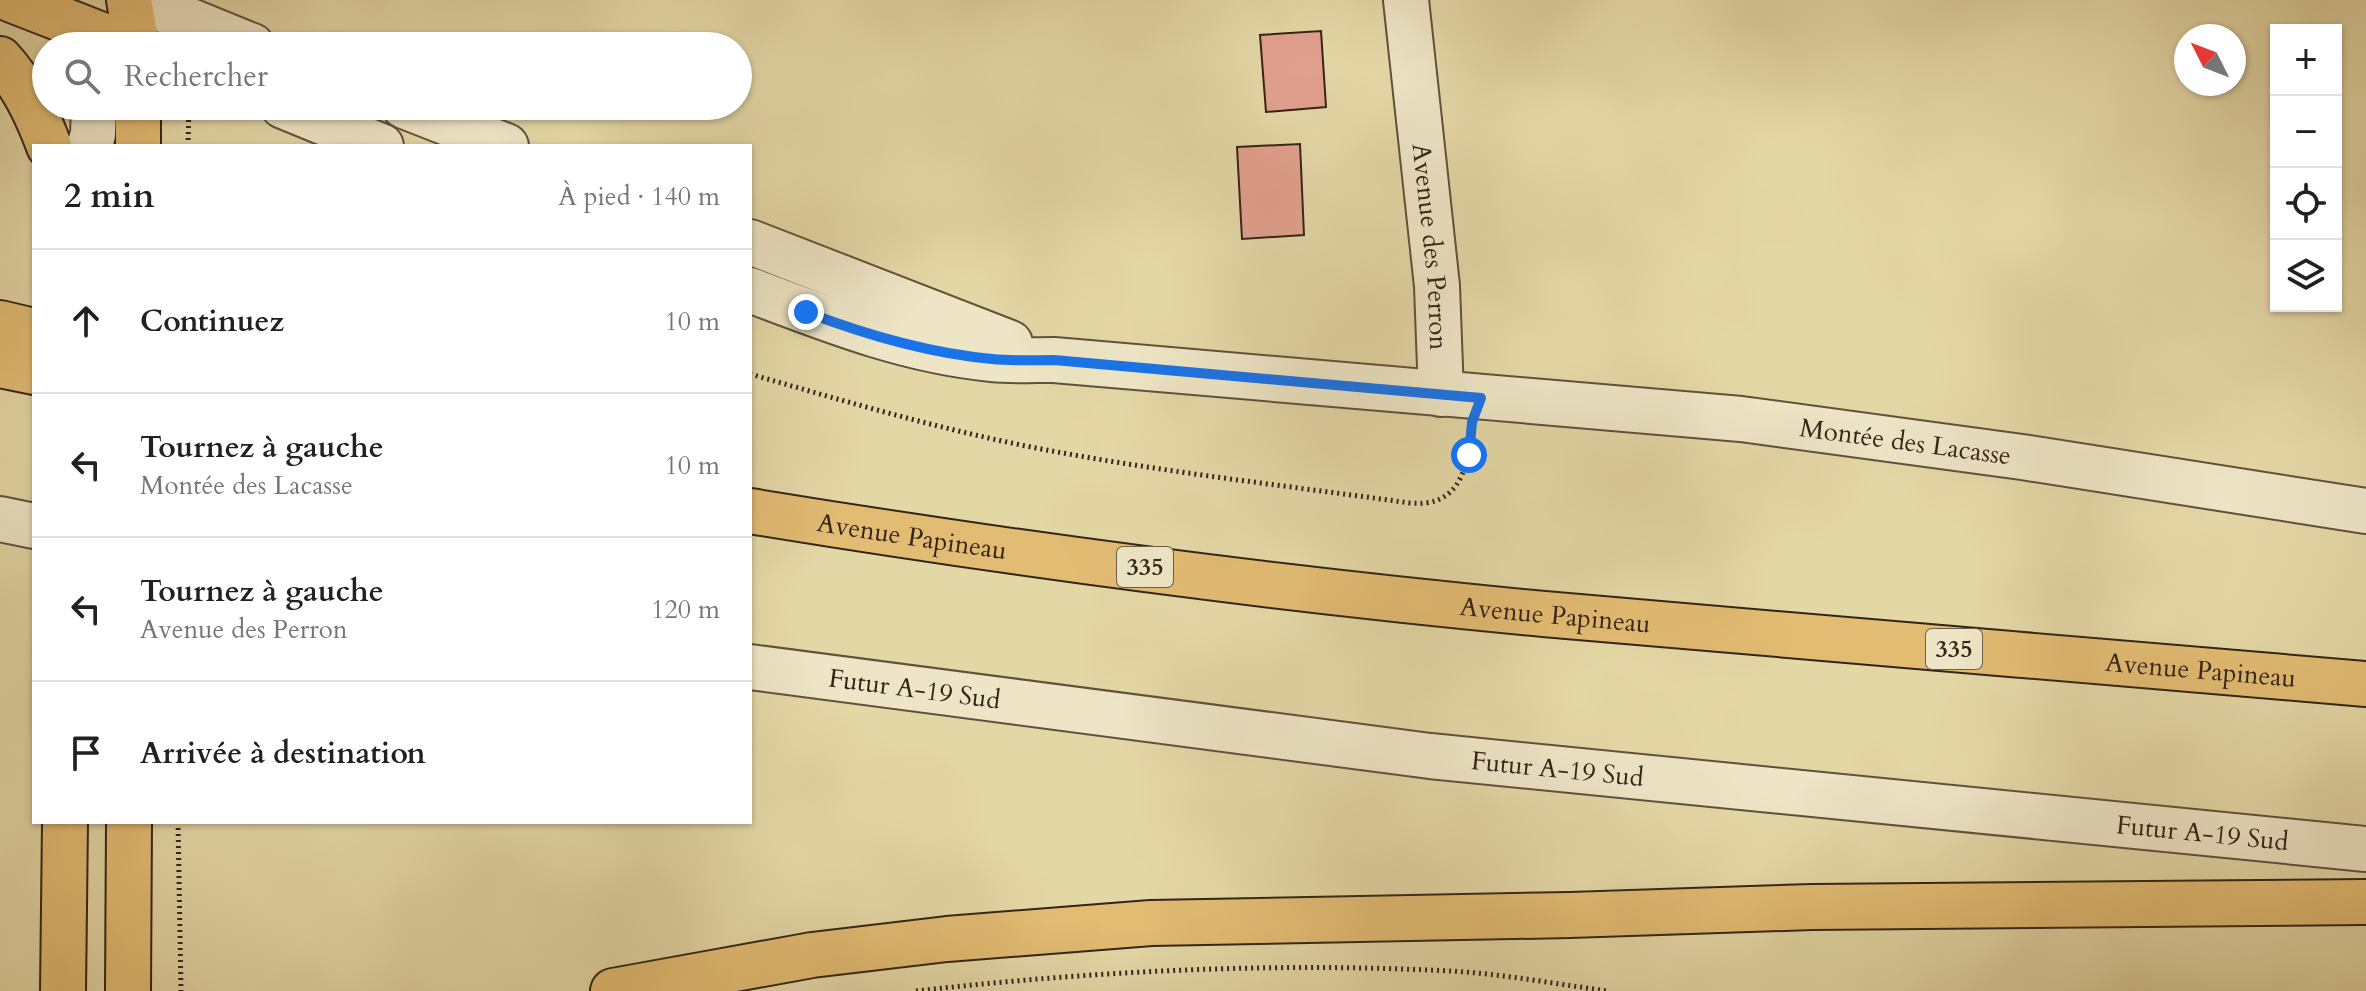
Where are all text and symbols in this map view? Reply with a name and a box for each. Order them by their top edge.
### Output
north arrow [2174,24,2246,96]
map controls [2270,24,2342,312]
button: + [2270,24,2342,96]
search box [32,32,752,120]
icon: search [60,54,104,98]
text: Rechercher [124,56,268,97]
button: − [2270,96,2342,168]
street label: Avenue des Perron [1404,141,1457,351]
button: locate [2270,168,2342,240]
text: 2 min [64,173,155,219]
text: À pied · 140 m [558,179,720,214]
button: layers [2270,240,2342,312]
route end [788,294,824,330]
icon: ahead [64,299,108,343]
text: Continuez [140,301,284,342]
text: 10 m [664,304,720,339]
street label: Montée des Lacasse [1798,410,2013,473]
text: Tournez à gauche [140,427,384,468]
route start [1451,437,1487,473]
icon: left [64,443,108,487]
text: 10 m [664,448,720,483]
text: Montée des Lacasse [140,468,353,503]
street label: Avenue Papineau [815,505,1009,568]
road number: 335 [1117,547,1173,587]
text: Tournez à gauche [140,571,384,612]
icon: left [64,587,108,631]
street label: Avenue Papineau [1458,588,1652,641]
text: 120 m [651,592,720,627]
text: Avenue des Perron [140,612,348,647]
road number: 335 [1926,629,1982,669]
street label: Avenue Papineau [2104,644,2298,695]
street label: Futur A-19 Sud [827,660,1003,717]
icon: arrive [64,731,108,775]
text: Arrivée à destination [140,733,426,774]
street label: Futur A-19 Sud [1470,743,1646,795]
street label: Futur A-19 Sud [2115,807,2290,859]

